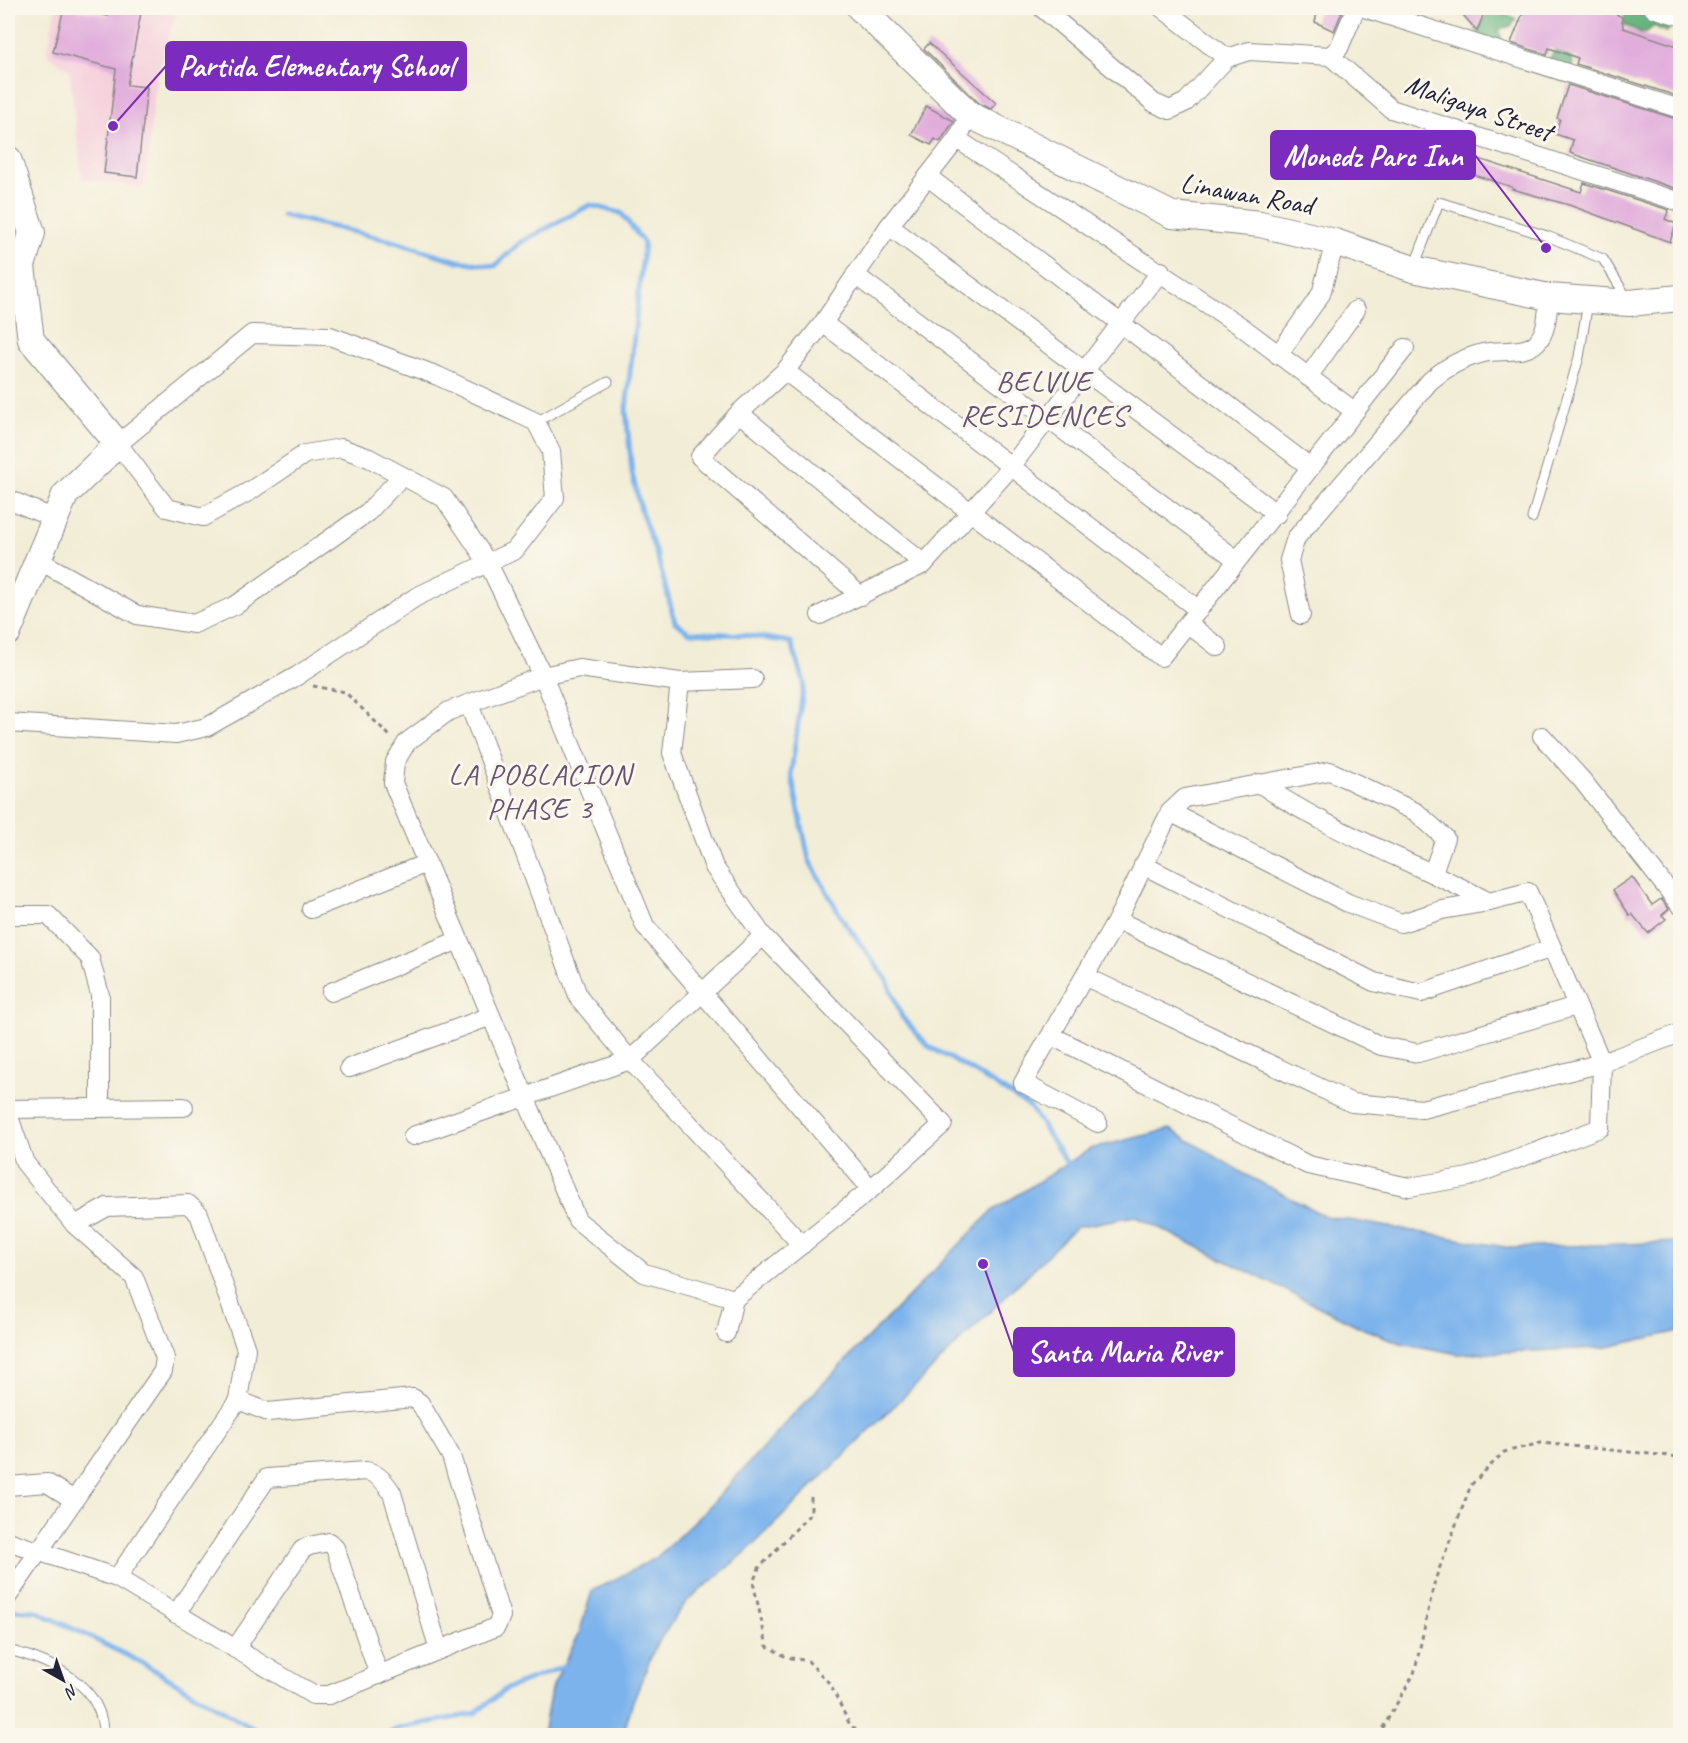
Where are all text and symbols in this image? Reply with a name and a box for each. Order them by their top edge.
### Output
callout: Partida Elementary School [166,42,466,90]
text: Partida Elementary School [178,47,459,85]
street label: Maligaya Street [1401,66,1561,150]
callout: Monedz Parc Inn [1271,131,1475,179]
text: Monedz Parc Inn [1283,137,1464,175]
street label: Linawan Road [1178,165,1320,223]
district label: BELVUE RESIDENCES [960,362,1132,434]
district label: LA POBLACION PHASE 3 [448,755,635,827]
callout: Santa Maria River [1014,1328,1234,1376]
text: Santa Maria River [1027,1333,1224,1371]
north arrow [33,1650,93,1710]
text: N [59,1680,82,1704]

